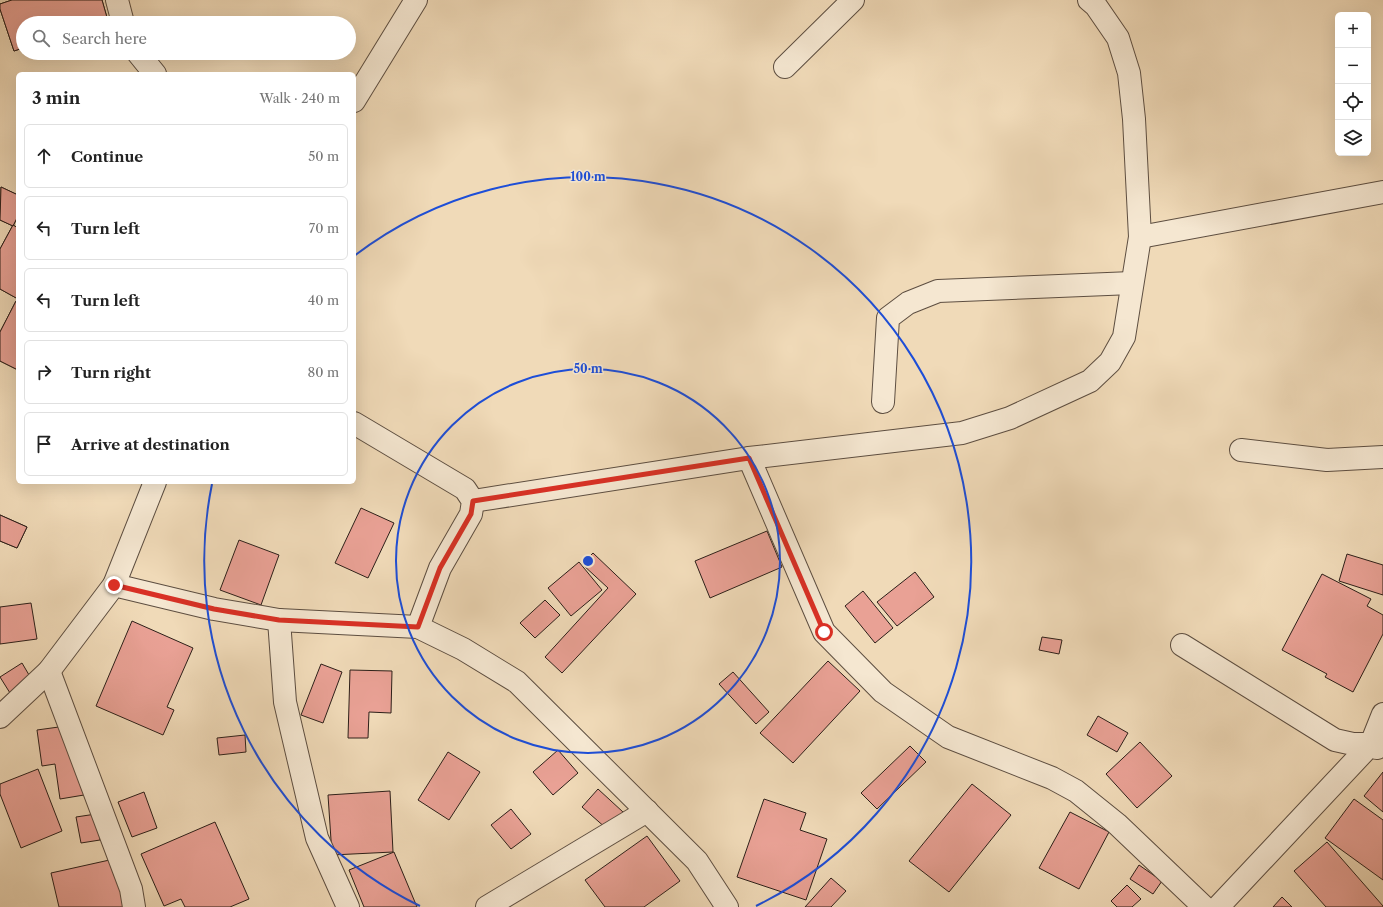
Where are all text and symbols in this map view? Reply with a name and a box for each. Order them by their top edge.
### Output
map controls [1335,12,1371,156]
button: + [1335,12,1371,48]
search box [16,16,356,60]
icon: search [30,27,52,49]
text: Search here [62,29,147,48]
button: − [1335,48,1371,84]
button: locate [1335,84,1371,120]
text: 3 min [32,88,81,108]
text: Walk · 240 m [260,90,340,106]
button: layers [1335,120,1371,156]
icon: ahead [33,145,55,167]
text: Continue [71,147,143,166]
text: 50 m [308,148,339,164]
text: 100 m [570,169,606,184]
icon: left [33,217,55,239]
text: Turn left [71,219,140,238]
text: 70 m [309,220,339,236]
icon: left [33,289,55,311]
text: Turn left [71,291,140,310]
text: 40 m [308,292,339,308]
icon: right [33,361,55,383]
text: 50 m [573,361,603,376]
text: Turn right [71,363,151,382]
text: 80 m [307,364,339,380]
icon: arrive [33,433,55,455]
text: Arrive at destination [71,435,230,454]
centre of rings [581,554,595,568]
route end [105,576,123,594]
route start [815,623,833,641]

